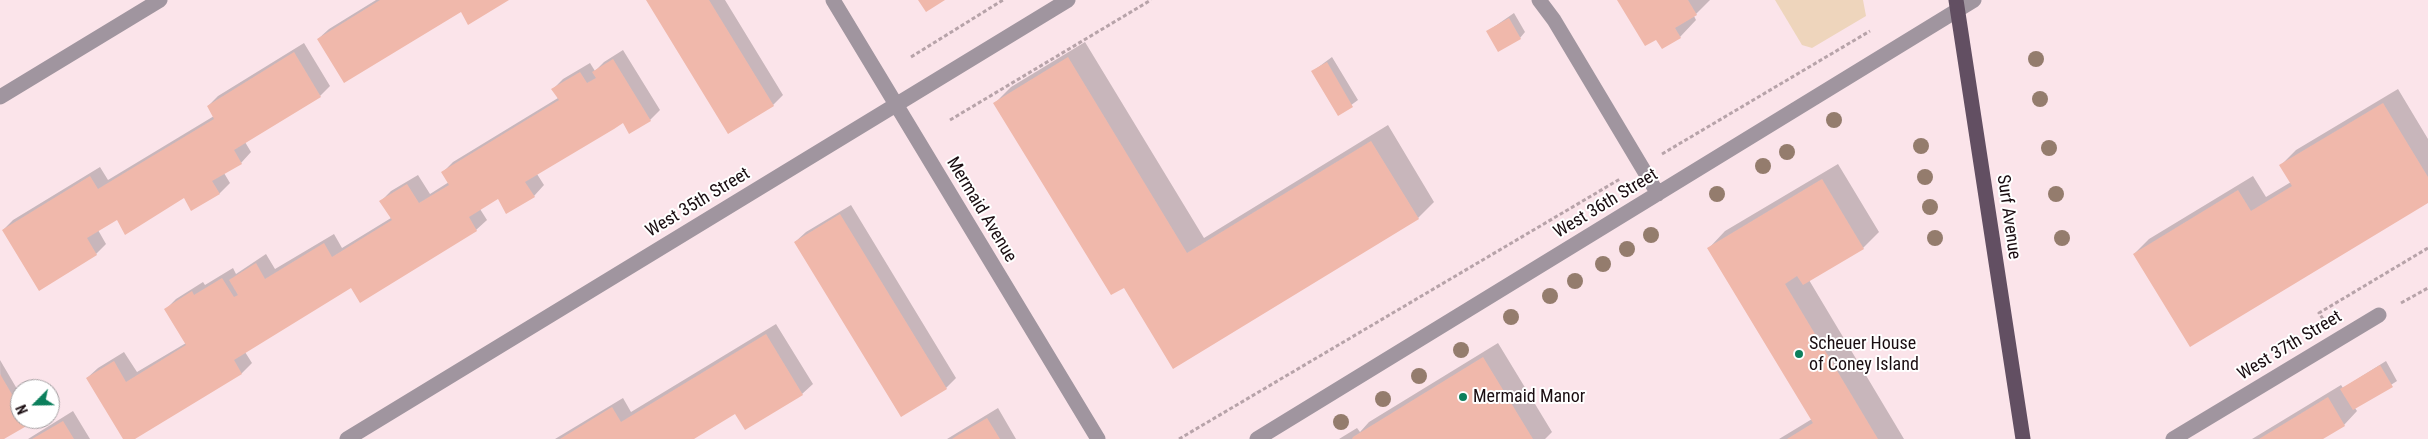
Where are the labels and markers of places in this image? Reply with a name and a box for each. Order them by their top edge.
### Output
place label: Scheuer House of Coney Island [1809,333,1919,376]
marker: Scheuer House of Coney Island [1793,348,1805,360]
place label: Mermaid Manor [1473,386,1585,408]
marker: Mermaid Manor [1457,391,1469,403]

